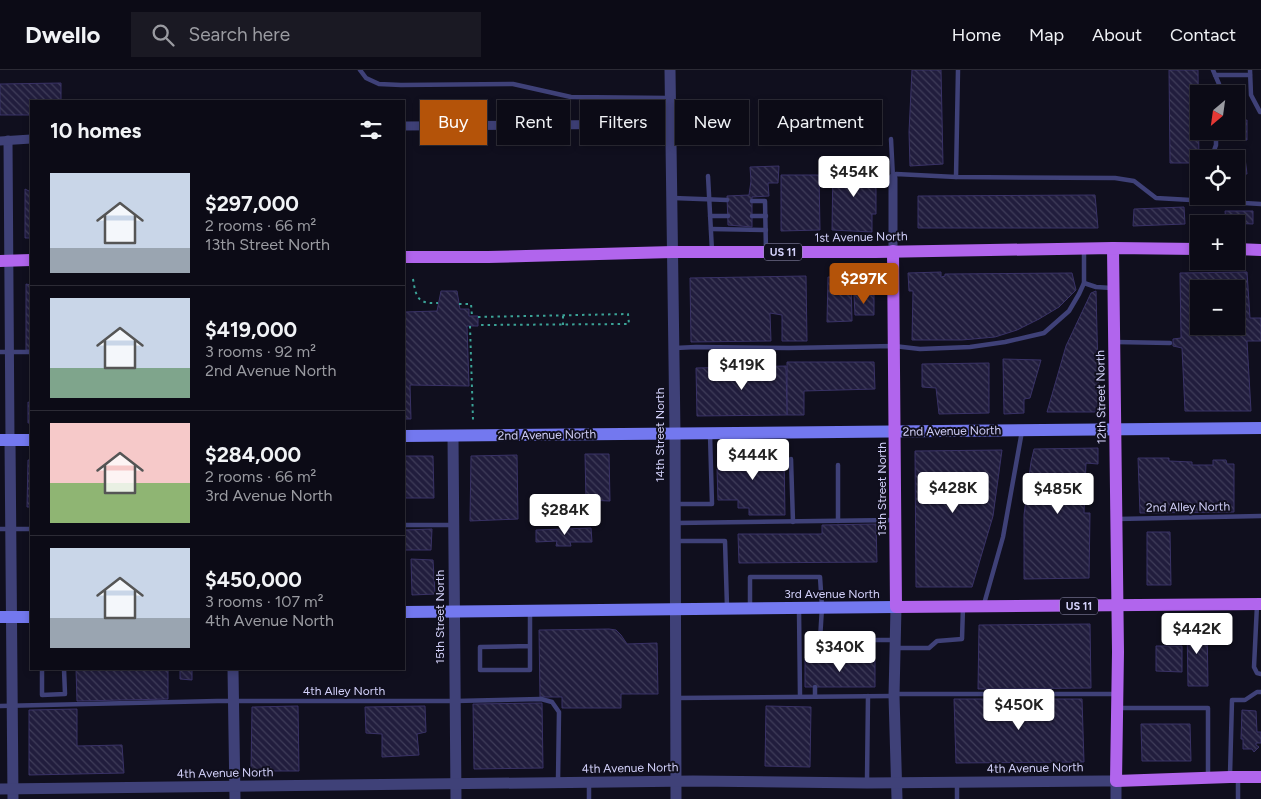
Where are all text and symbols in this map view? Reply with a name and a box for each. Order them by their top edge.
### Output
search box [131,12,481,57]
text: Dwello [25,20,101,49]
icon: search [149,21,177,49]
text: Search here [189,23,290,46]
text: Home [952,24,1001,46]
text: Map [1029,24,1064,46]
text: About [1092,24,1142,46]
text: Contact [1170,24,1236,46]
north arrow [1190,85,1245,140]
map controls [1190,85,1245,335]
chip: Buy [420,100,487,145]
chip: Rent [497,100,570,145]
chip: Filters [580,100,665,145]
chip: New [675,100,749,145]
chip: Apartment [759,100,882,145]
icon: filters [357,116,385,144]
text: 10 homes [50,118,141,143]
button: locate [1190,150,1245,205]
pin: $454K [819,156,889,198]
text: $454K [829,162,879,181]
text: $297,000 [205,191,299,216]
icon: home [90,193,150,253]
button: + [1190,215,1245,270]
text: 2 rooms · 66 m² [205,216,316,235]
street label: 1st Avenue North [814,229,908,245]
text: 13th Street North [205,235,330,254]
road number: US 11 [764,243,802,260]
pin: $297K [829,262,899,305]
text: $297K [841,269,887,288]
button: − [1190,280,1245,335]
text: $419,000 [205,317,297,342]
icon: home [90,318,150,378]
text: 3 rooms · 92 m² [205,342,316,361]
pin: $419K [707,348,777,391]
street label: 12th Street North [1093,350,1109,444]
text: $419K [719,355,765,374]
text: 2nd Avenue North [205,361,336,380]
street label: 14th Street North [653,387,667,482]
street label: 2nd Avenue North [903,423,1002,439]
street label: 2nd Avenue North [498,427,597,443]
pin: $444K [718,438,788,481]
text: $284,000 [205,442,301,467]
street label: 13th Street North [875,442,889,536]
icon: home [90,443,150,503]
text: $444K [728,445,778,464]
text: 2 rooms · 66 m² [205,467,316,486]
pin: $428K [918,472,988,514]
pin: $485K [1023,472,1093,515]
text: $428K [929,478,977,497]
text: $485K [1034,479,1082,498]
text: 3rd Avenue North [205,486,333,505]
pin: $284K [530,494,600,536]
street label: 2nd Alley North [1146,499,1230,515]
text: $284K [541,500,589,519]
text: $450,000 [205,567,302,592]
icon: home [90,568,150,628]
street label: 15th Street North [433,570,447,664]
street label: 3rd Avenue North [784,587,880,601]
text: 3 rooms · 107 m² [205,592,323,611]
road number: US 11 [1060,598,1098,614]
text: 4th Avenue North [205,611,334,630]
pin: $442K [1162,612,1232,655]
text: $442K [1172,619,1222,638]
pin: $340K [805,630,875,673]
text: $340K [816,637,864,656]
street label: 4th Alley North [303,684,385,698]
pin: $450K [984,688,1054,731]
text: $450K [994,695,1044,714]
street label: 4th Avenue North [582,760,679,776]
street label: 4th Avenue North [987,760,1084,776]
street label: 4th Avenue North [177,765,274,781]

